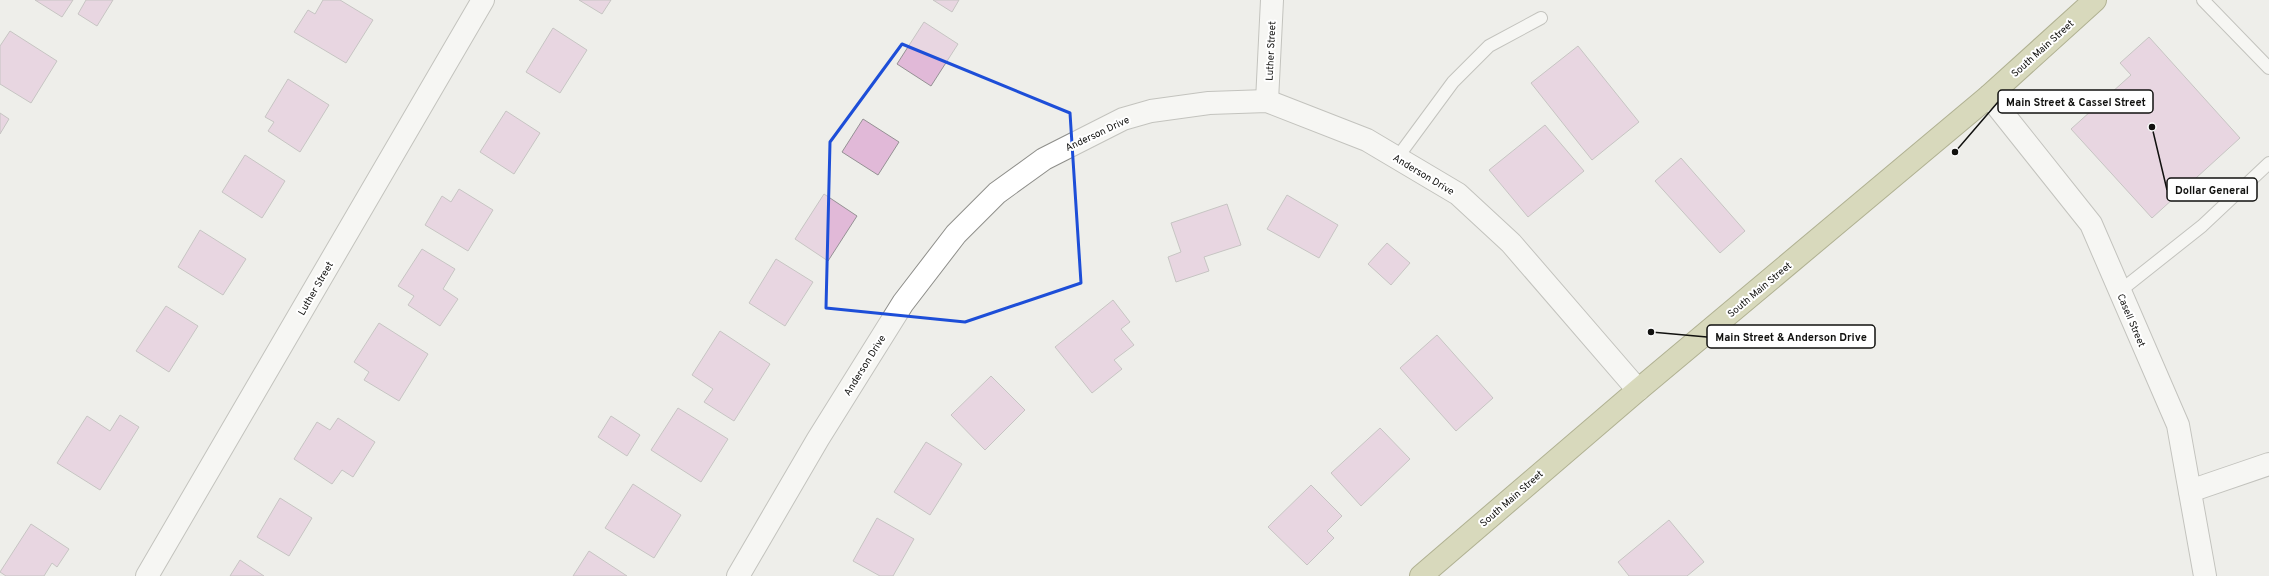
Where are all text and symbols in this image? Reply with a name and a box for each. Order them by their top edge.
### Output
street label: South Main Street [2009,17,2077,81]
street label: Luther Street [1263,21,1280,81]
callout: Main Street & Cassel Street [1998,90,2153,113]
text: Main Street & Cassel Street [2006,96,2146,110]
street label: Anderson Drive [1063,114,1132,155]
street label: Anderson Drive [1390,152,1456,199]
callout: Dollar General [2167,178,2257,201]
text: Dollar General [2175,184,2249,198]
street label: Luther Street [296,259,337,318]
street label: South Main Street [1725,259,1795,321]
street label: Casell Street [2114,292,2148,349]
callout: Main Street & Anderson Drive [1707,325,1875,348]
text: Main Street & Anderson Drive [1715,331,1867,345]
street label: Anderson Drive [841,333,889,399]
street label: South Main Street [1478,468,1546,530]

